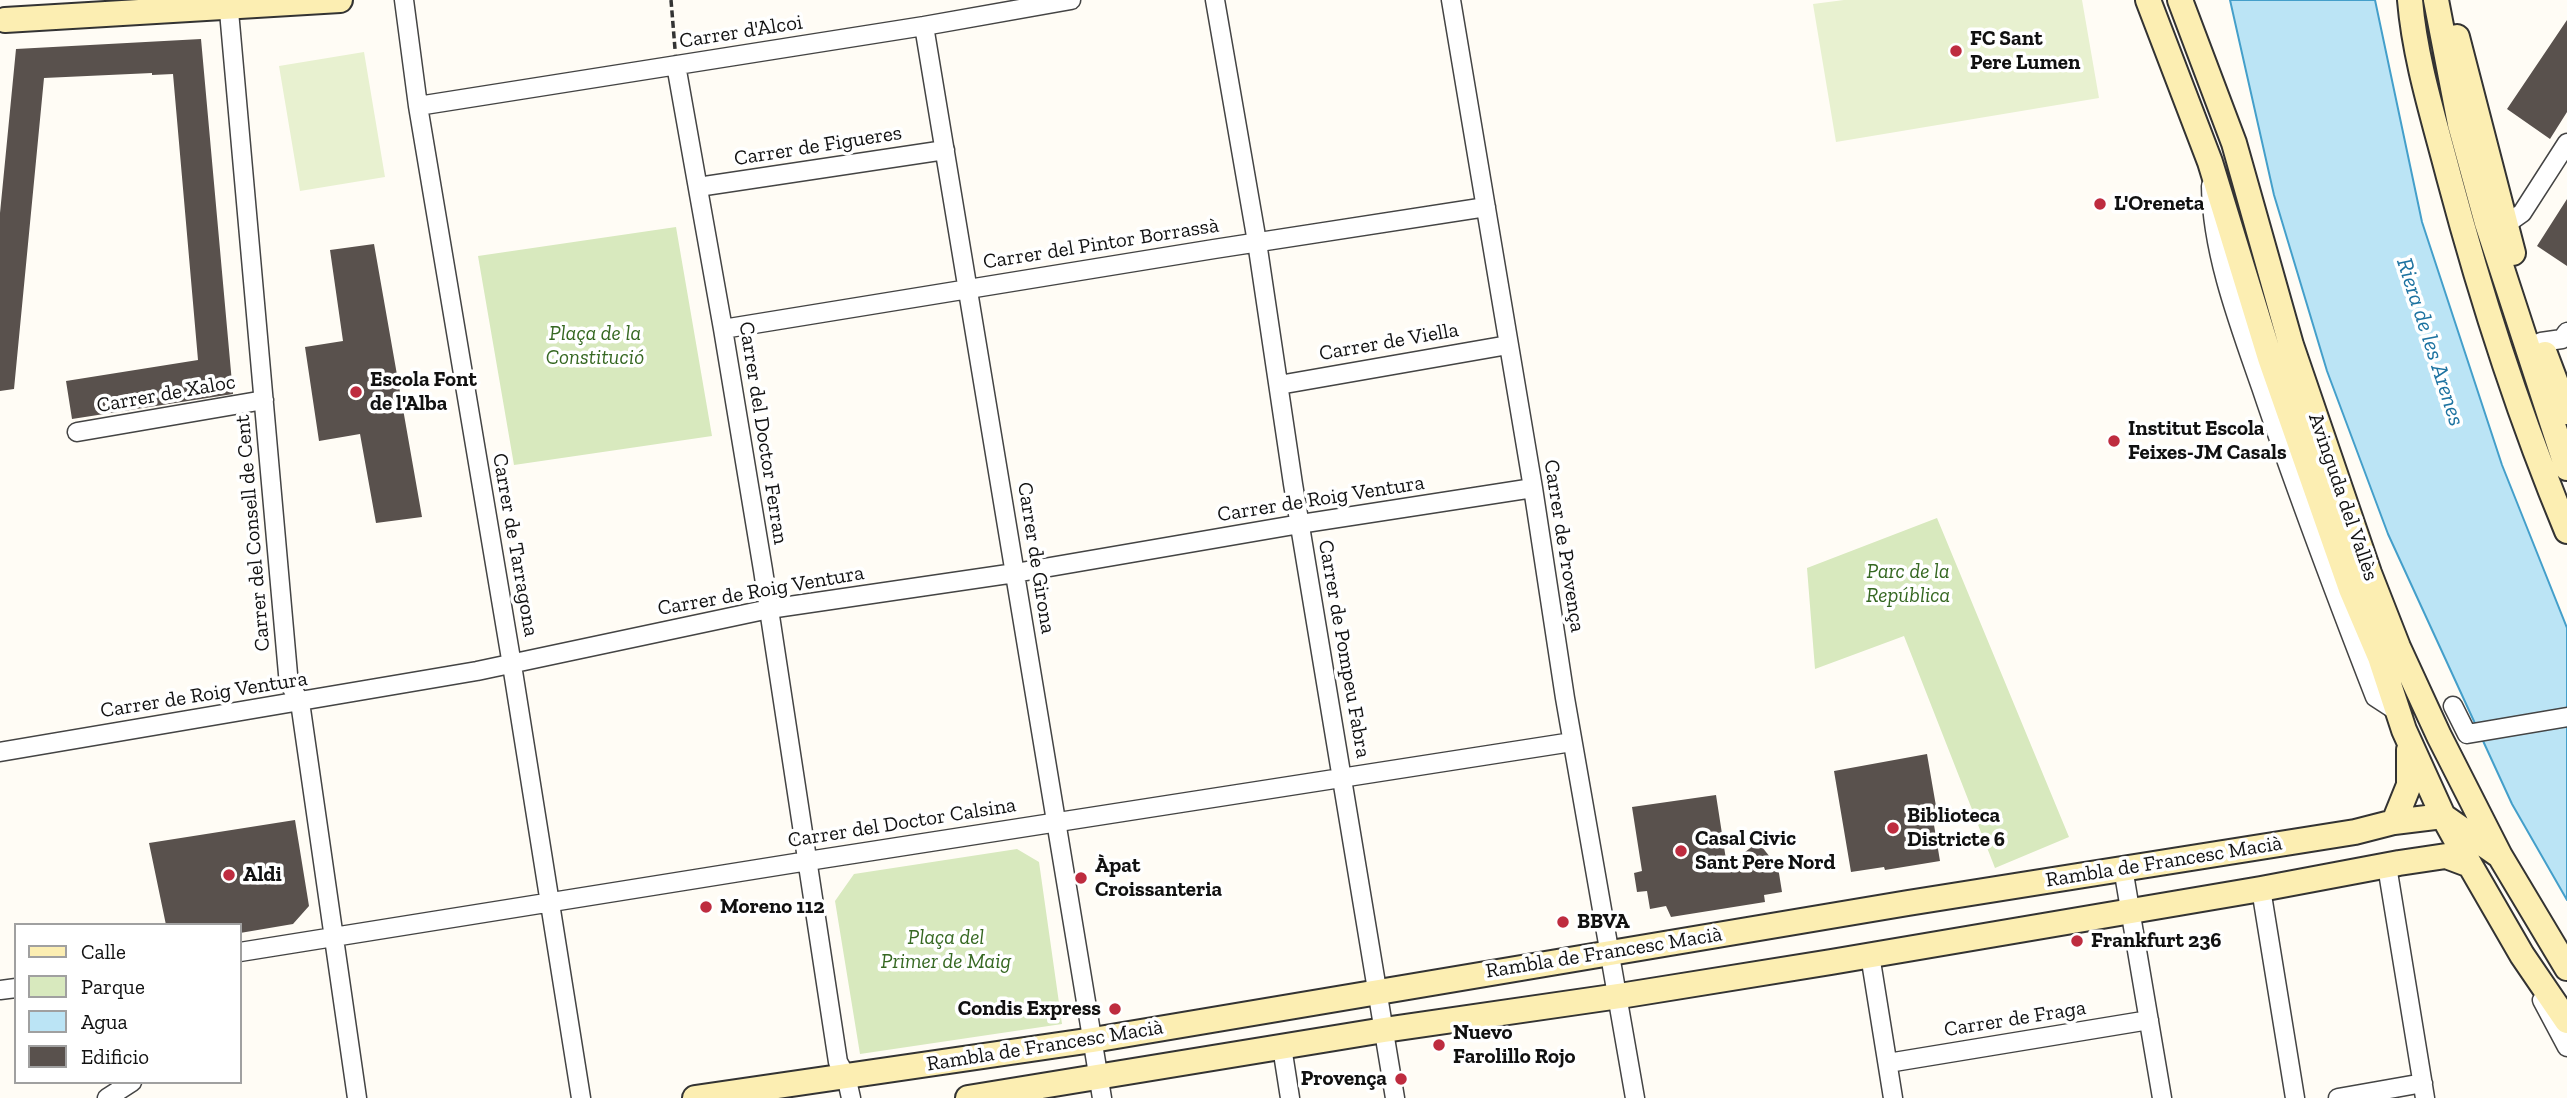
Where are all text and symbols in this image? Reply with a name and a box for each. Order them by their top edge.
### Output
street label: Carrer d'Alcoi [678,10,804,54]
place label: FC Sant Pere Lumen [1970,26,2080,76]
marker: FC Sant Pere Lumen [1948,43,1964,59]
street label: Carrer de Figueres [732,120,904,172]
place label: L'Oreneta [2114,191,2204,217]
marker: L'Oreneta [2092,196,2108,212]
street label: Carrer del Pintor Borrassà [981,213,1221,275]
water label: Riera de les Arenes [2390,254,2470,430]
street label: Carrer de Viella [1317,317,1461,367]
street label: Carrer del Doctor Ferran [733,320,793,546]
park label: Plaça de la Constitució [546,321,644,371]
place label: Escola Font de l'Alba [370,367,477,417]
street label: Carrer de Xaloc [95,369,237,419]
marker: Escola Font de l'Alba [348,384,364,400]
street label: Avinguda del Vallès [2303,410,2383,584]
street label: Carrer del Consell de Cent [230,414,276,652]
place label: Institut Escola Feixes-JM Casals [2128,416,2287,466]
marker: Institut Escola Feixes-JM Casals [2106,433,2122,449]
street label: Carrer de Tarragona [486,451,544,639]
street label: Carrer de Provença [1538,458,1590,634]
street label: Carrer de Roig Ventura [1216,470,1426,528]
street label: Carrer de Girona [1012,480,1060,636]
street label: Carrer de Pompeu Fabra [1312,538,1376,760]
park label: Parc de la República [1866,559,1950,609]
street label: Carrer de Roig Ventura [656,560,866,622]
street label: Carrer de Roig Ventura [99,666,309,724]
street label: Carrer del Doctor Calsina [786,793,1018,853]
place label: Biblioteca Districte 6 [1907,803,2005,853]
marker: Biblioteca Districte 6 [1885,820,1901,836]
place label: Casal Civic Sant Pere Nord [1695,826,1835,876]
street label: Rambla de Francesc Macià [2044,831,2284,893]
marker: Casal Civic Sant Pere Nord [1673,843,1689,859]
place label: Àpat Croissanteria [1095,853,1222,903]
place label: Aldi [243,862,282,888]
marker: Aldi [221,867,237,883]
marker: Àpat Croissanteria [1073,870,1089,886]
place label: Moreno 112 [720,894,824,920]
marker: Moreno 112 [698,899,714,915]
place label: BBVA [1577,909,1630,935]
marker: BBVA [1555,914,1571,930]
street label: Rambla de Francesc Macià [1484,922,1724,984]
legend [14,923,242,1084]
park label: Plaça del Primer de Maig [881,925,1011,975]
place label: Frankfurt 236 [2091,928,2222,954]
marker: Frankfurt 236 [2069,933,2085,949]
text: Calle [81,939,126,964]
text: Parque [81,974,145,999]
street label: Carrer de Fraga [1942,995,2088,1043]
place label: Condis Express [958,996,1101,1022]
marker: Condis Express [1107,1001,1123,1017]
text: Agua [81,1009,128,1034]
street label: Rambla de Francesc Macià [925,1015,1165,1077]
place label: Nuevo Farolillo Rojo [1453,1020,1575,1070]
marker: Nuevo Farolillo Rojo [1431,1037,1447,1053]
text: Edificio [81,1044,149,1069]
place label: Provença [1301,1066,1387,1092]
marker: Provença [1393,1071,1409,1087]

